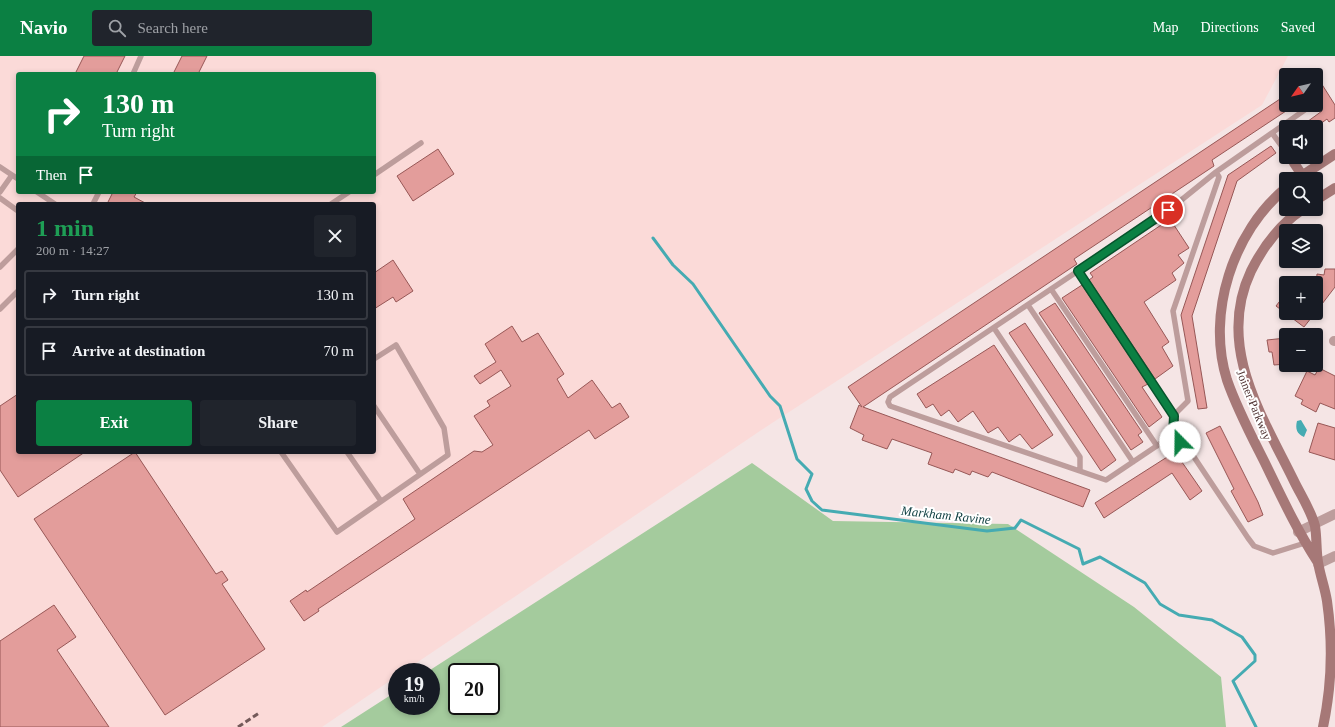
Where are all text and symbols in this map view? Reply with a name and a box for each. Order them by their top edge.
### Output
search box [92,10,372,46]
text: Navio [20,17,68,38]
icon: search [106,17,128,39]
text: Search here [138,20,208,36]
text: Map [1153,20,1178,35]
text: Directions [1200,20,1259,35]
text: Saved [1281,20,1315,35]
north arrow [1279,68,1323,112]
map controls [1279,68,1323,372]
icon: right [36,88,88,140]
text: 130 m [102,88,174,119]
button: sound [1279,120,1323,164]
text: Turn right [102,121,175,141]
icon: arrive [75,164,97,186]
text: Then [36,167,67,183]
button: search [1279,172,1323,216]
pin [1151,193,1185,227]
icon: arrive [1157,199,1179,221]
text: 1 min [36,215,94,241]
button: close [314,215,356,257]
button: layers [1279,224,1323,268]
text: 200 m · 14:27 [36,243,109,258]
button: + [1279,276,1323,320]
icon: right [38,284,60,306]
text: Turn right [72,287,139,303]
text: 130 m [316,287,354,303]
button: − [1279,328,1323,372]
icon: arrive [38,340,60,362]
text: Arrive at destination [72,343,205,359]
text: 70 m [324,343,354,359]
street label: Joiner Parkway [1234,368,1274,442]
button: Exit [36,400,192,446]
button: Share [200,400,356,446]
position arrow [1159,421,1201,463]
water label: Markham Ravine [900,503,992,527]
speed limit sign: 20 [448,663,500,715]
text: 19 [404,673,424,695]
text: km/h [404,693,424,704]

